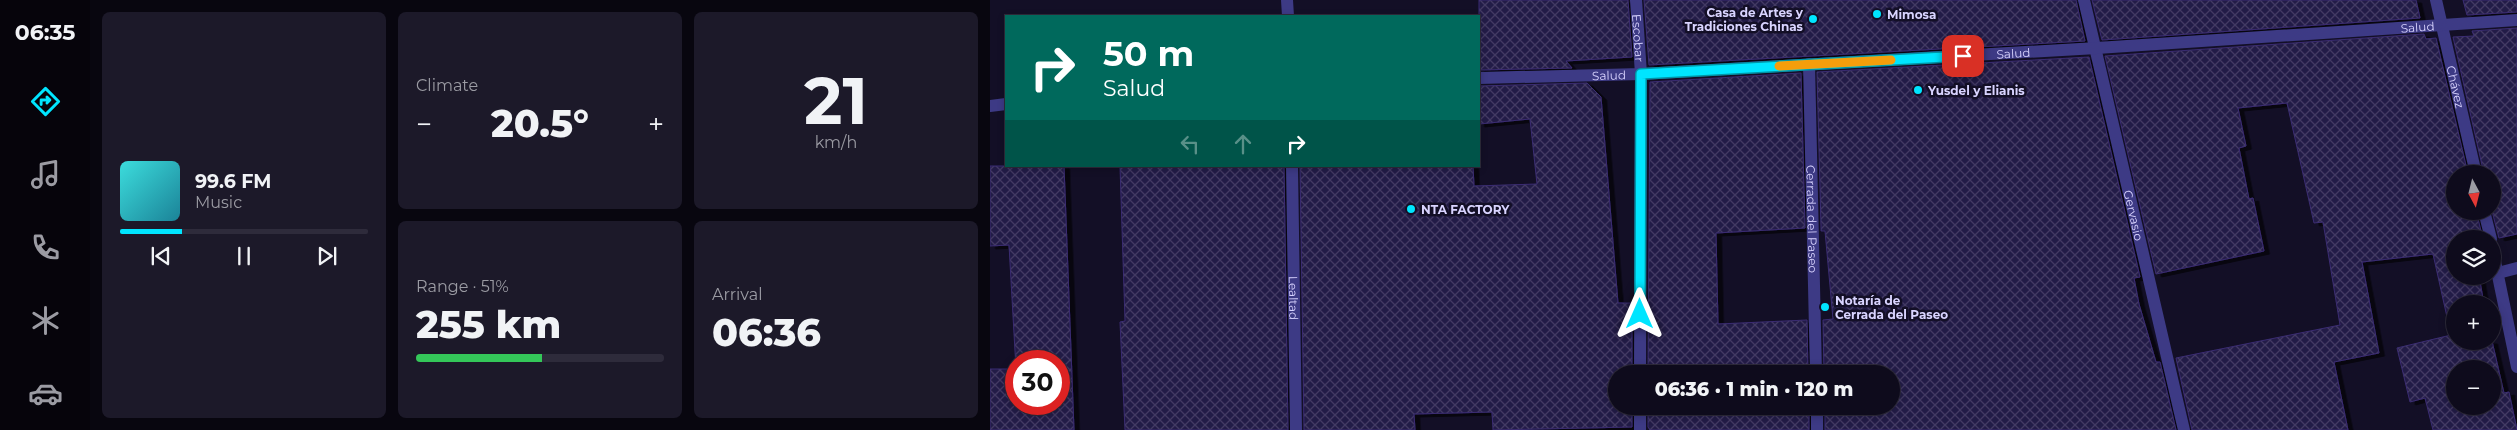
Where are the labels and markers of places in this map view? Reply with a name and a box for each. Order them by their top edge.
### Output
place label: Casa de Artes y Tradiciones Chinas [1685,5,1804,34]
place label: Mimosa [1887,7,1936,22]
marker: Mimosa [1871,8,1883,20]
marker: Casa de Artes y Tradiciones Chinas [1807,13,1819,25]
pin [1942,35,1984,77]
place label: Yusdel y Elianis [1927,83,2025,98]
marker: Yusdel y Elianis [1912,84,1924,96]
place label: NTA FACTORY [1421,202,1510,217]
marker: NTA FACTORY [1405,203,1417,215]
place label: Notaría de Cerrada del Paseo [1835,293,1948,322]
marker: Notaría de Cerrada del Paseo [1819,301,1831,313]

